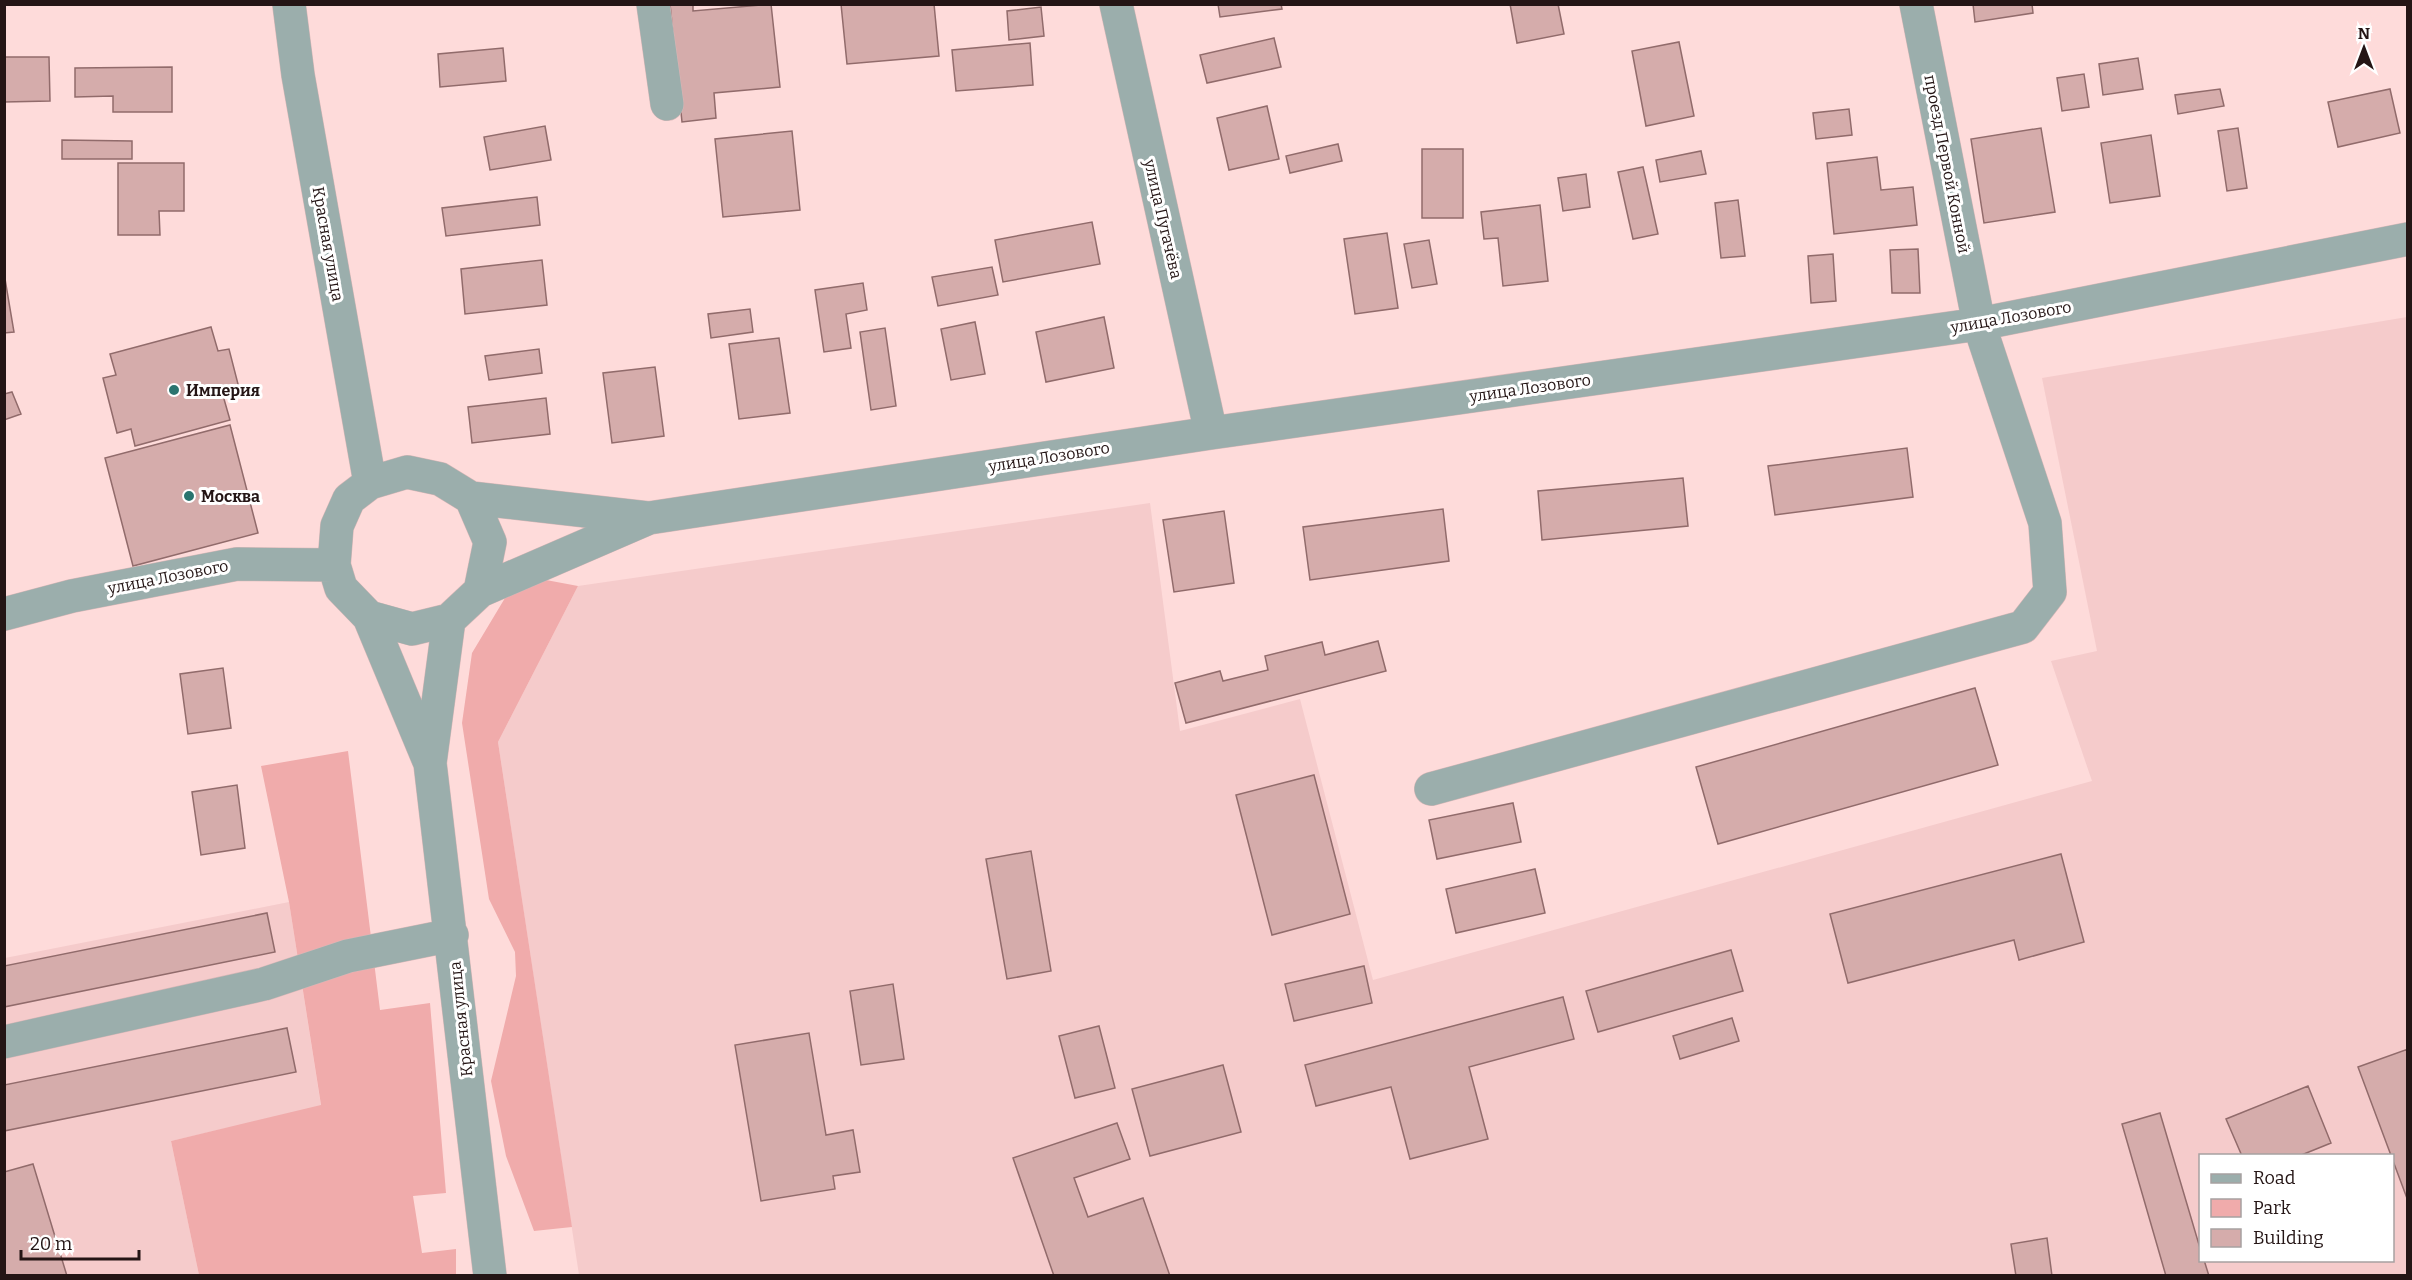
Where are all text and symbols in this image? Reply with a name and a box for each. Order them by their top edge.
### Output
north arrow [2334,18,2394,78]
text: N [2358,24,2370,43]
street label: проезд Первой Конной [1920,73,1974,255]
street label: улица Пугачёва [1140,156,1186,281]
street label: Красная улица [309,185,347,303]
street label: улица Лозового [1948,297,2073,337]
street label: улица Лозового [1467,370,1592,406]
place label: Империя [186,381,260,400]
marker: Империя [167,383,181,397]
street label: улица Лозового [986,438,1111,476]
place label: Москва [201,487,260,506]
marker: Москва [182,489,196,503]
street label: улица Лозового [105,556,230,598]
street label: Красная улица [445,960,477,1078]
legend [2199,1154,2394,1262]
text: Road [2253,1167,2296,1189]
text: Park [2253,1197,2292,1219]
scale bar [21,1223,140,1261]
text: Building [2253,1227,2324,1249]
text: 20 m [30,1233,72,1255]

